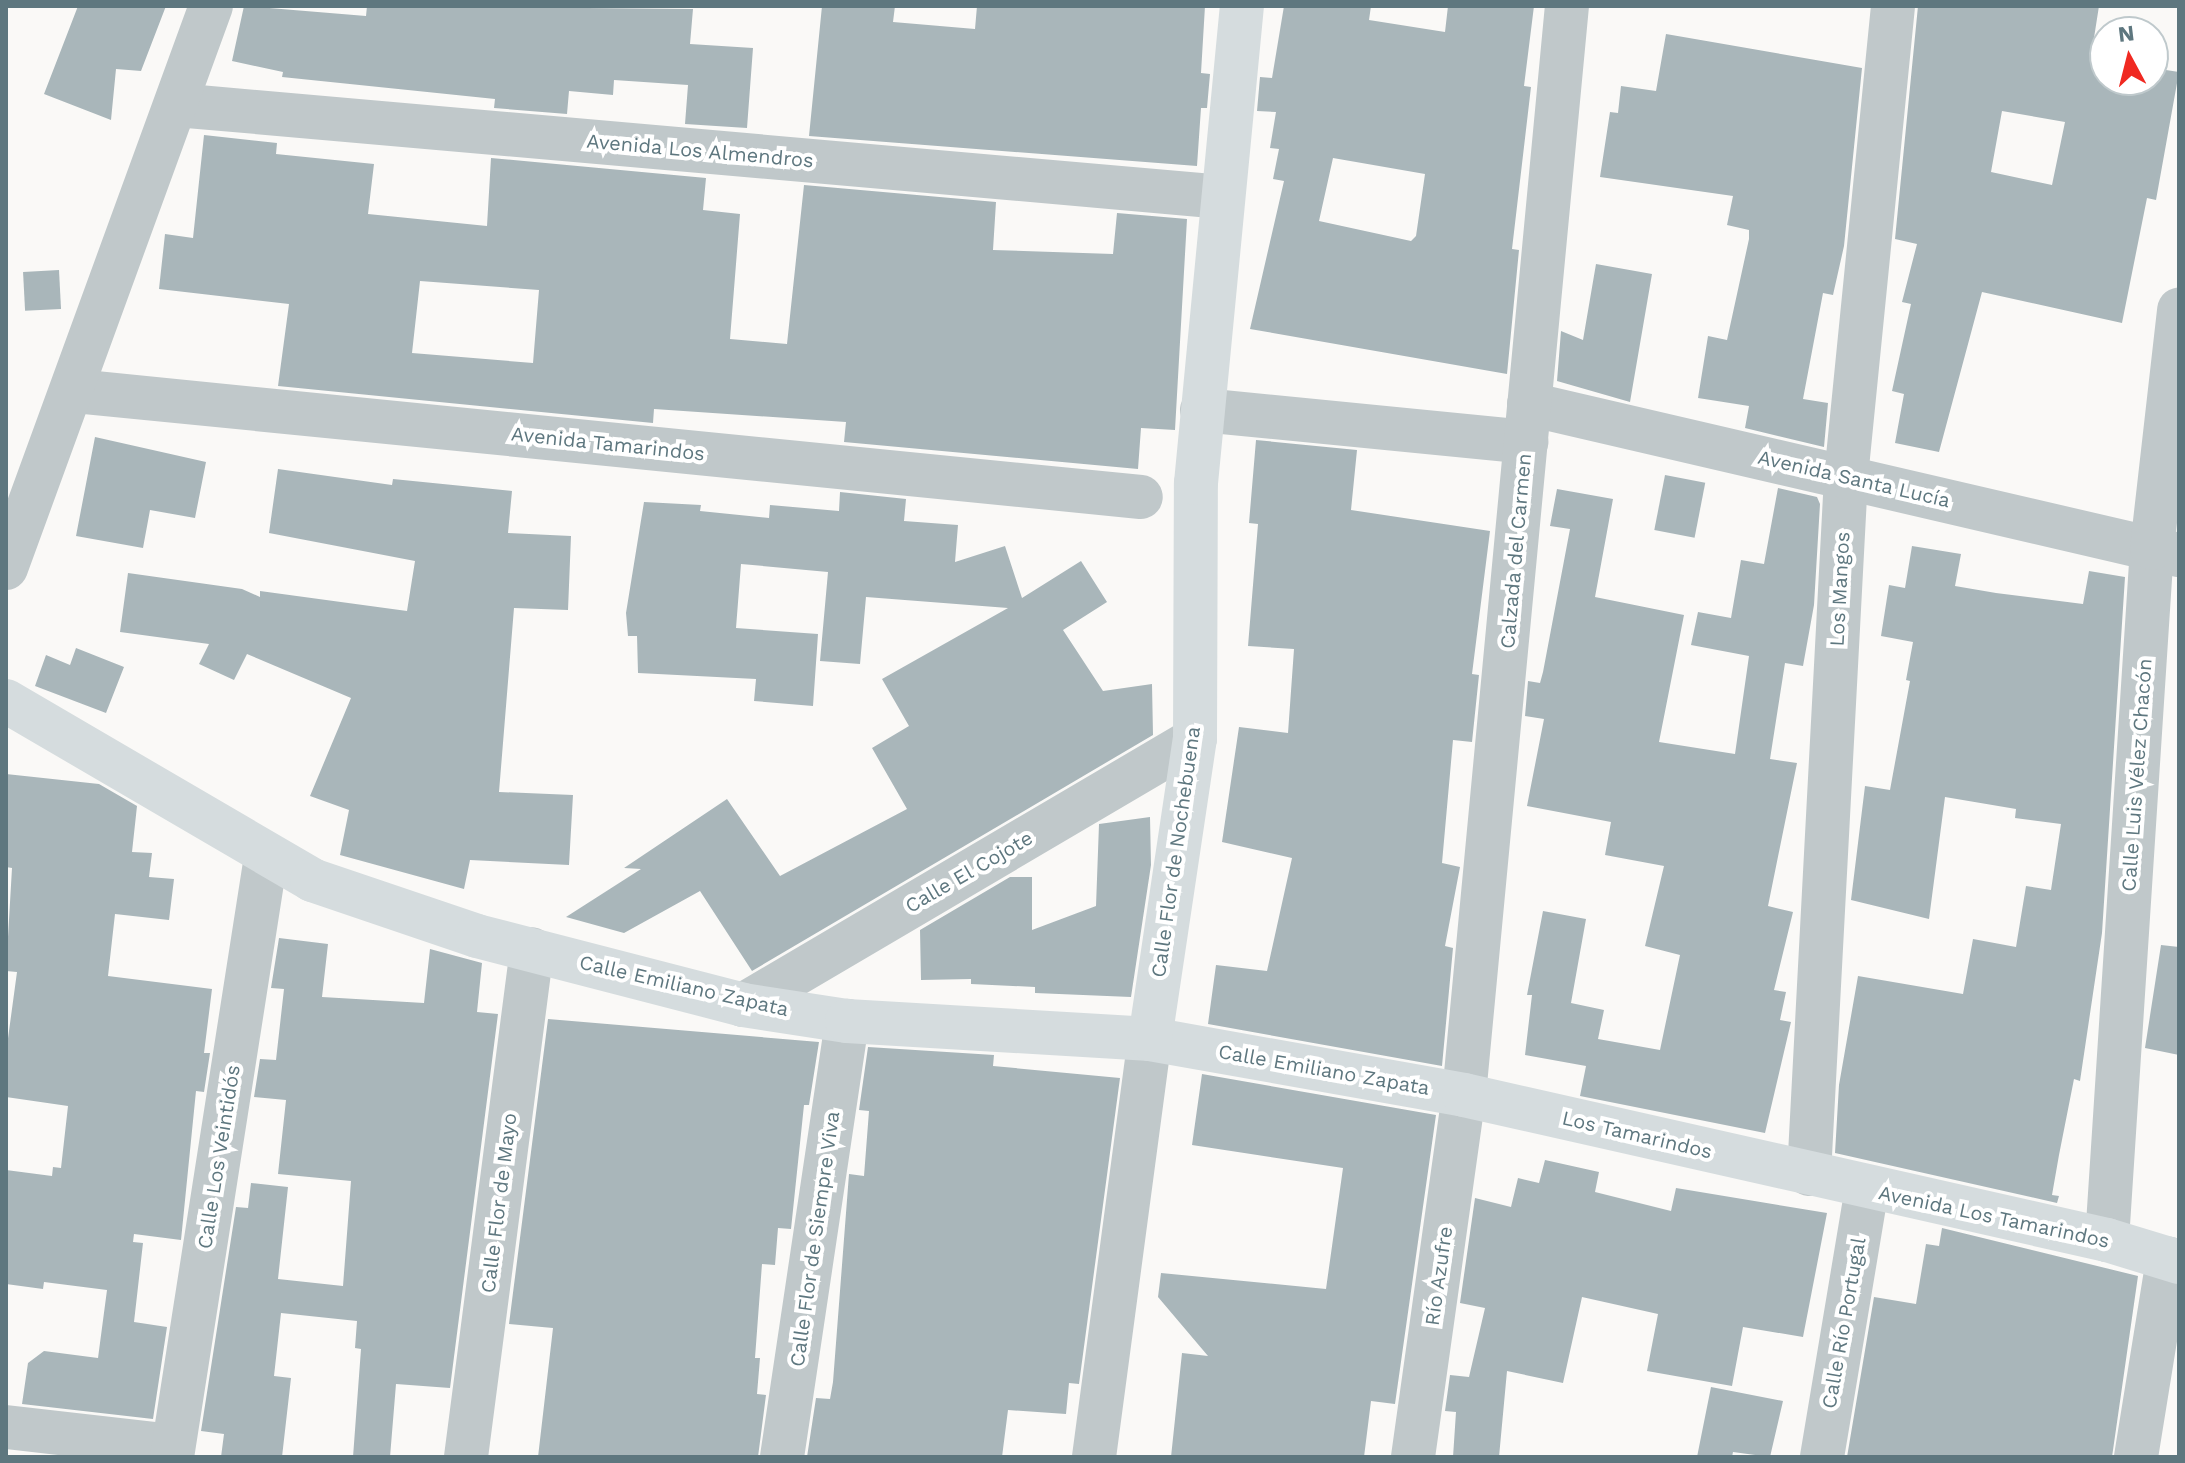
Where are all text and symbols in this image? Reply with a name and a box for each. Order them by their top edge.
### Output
north arrow [2089,16,2169,96]
text: N [2117,20,2136,47]
street label: Avenida Los Almendros [585,129,815,173]
street label: Avenida Tamarindos [510,422,706,466]
street label: Avenida Santa Lucía [1755,445,1953,513]
street label: Calzada del Carmen [1495,452,1537,650]
street label: Los Mangos [1825,531,1855,647]
street label: Calle Luis Vélez Chacón [2117,657,2157,893]
street label: Calle Flor de Nochebuena [1146,725,1206,979]
street label: Calle El Cojote [901,826,1037,918]
street label: Calle Emiliano Zapata [577,950,791,1022]
street label: Calle Emiliano Zapata [1217,1040,1431,1100]
street label: Calle Los Veintidós [193,1063,245,1251]
street label: Los Tamarindos [1559,1106,1715,1164]
street label: Calle Flor de Siempre Viva [785,1109,845,1369]
street label: Calle Flor de Mayo [476,1111,522,1295]
street label: Avenida Los Tamarindos [1876,1181,2112,1253]
street label: Río Azufre [1420,1224,1458,1328]
street label: Calle Río Portugal [1817,1236,1871,1410]

